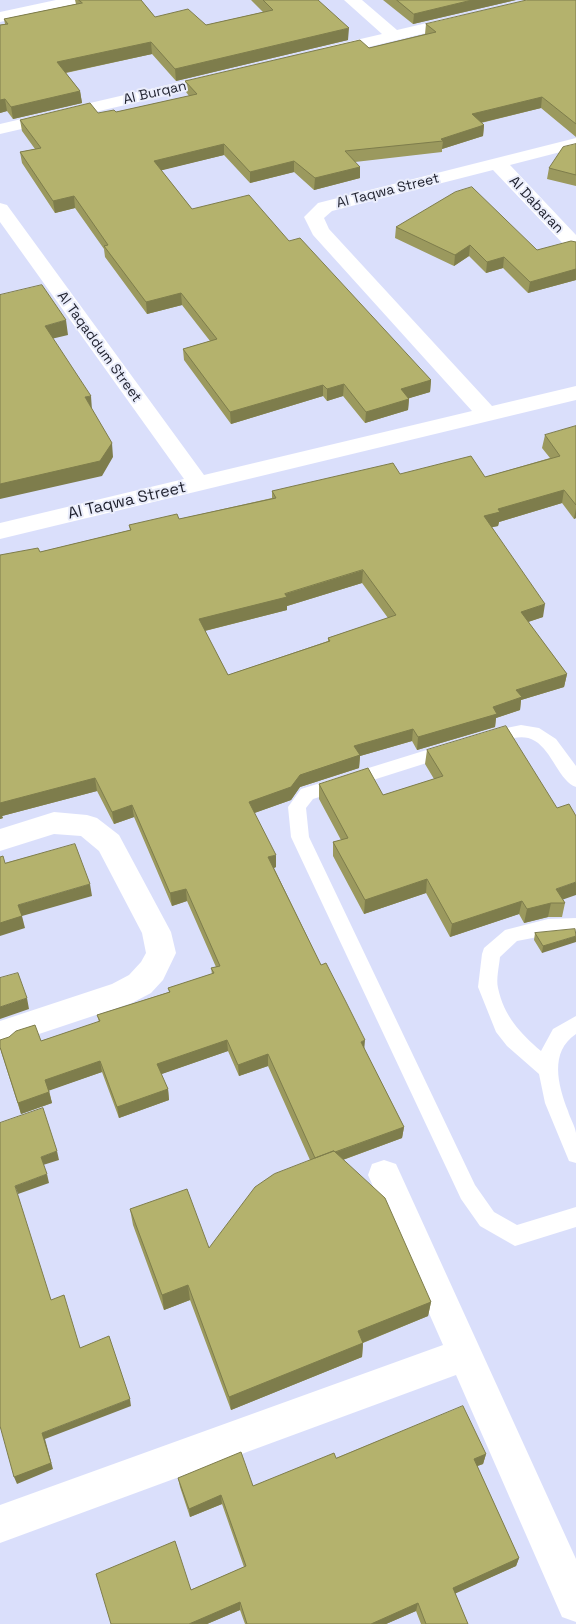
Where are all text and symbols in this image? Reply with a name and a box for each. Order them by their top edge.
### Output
street label: Al Burqan [122,78,188,108]
street label: Al Taqwa Street [335,170,441,212]
street label: Al Dabaran [505,173,567,237]
street label: Al Taqaddum Street [53,288,145,406]
street label: Al Taqwa Street [66,478,188,524]

